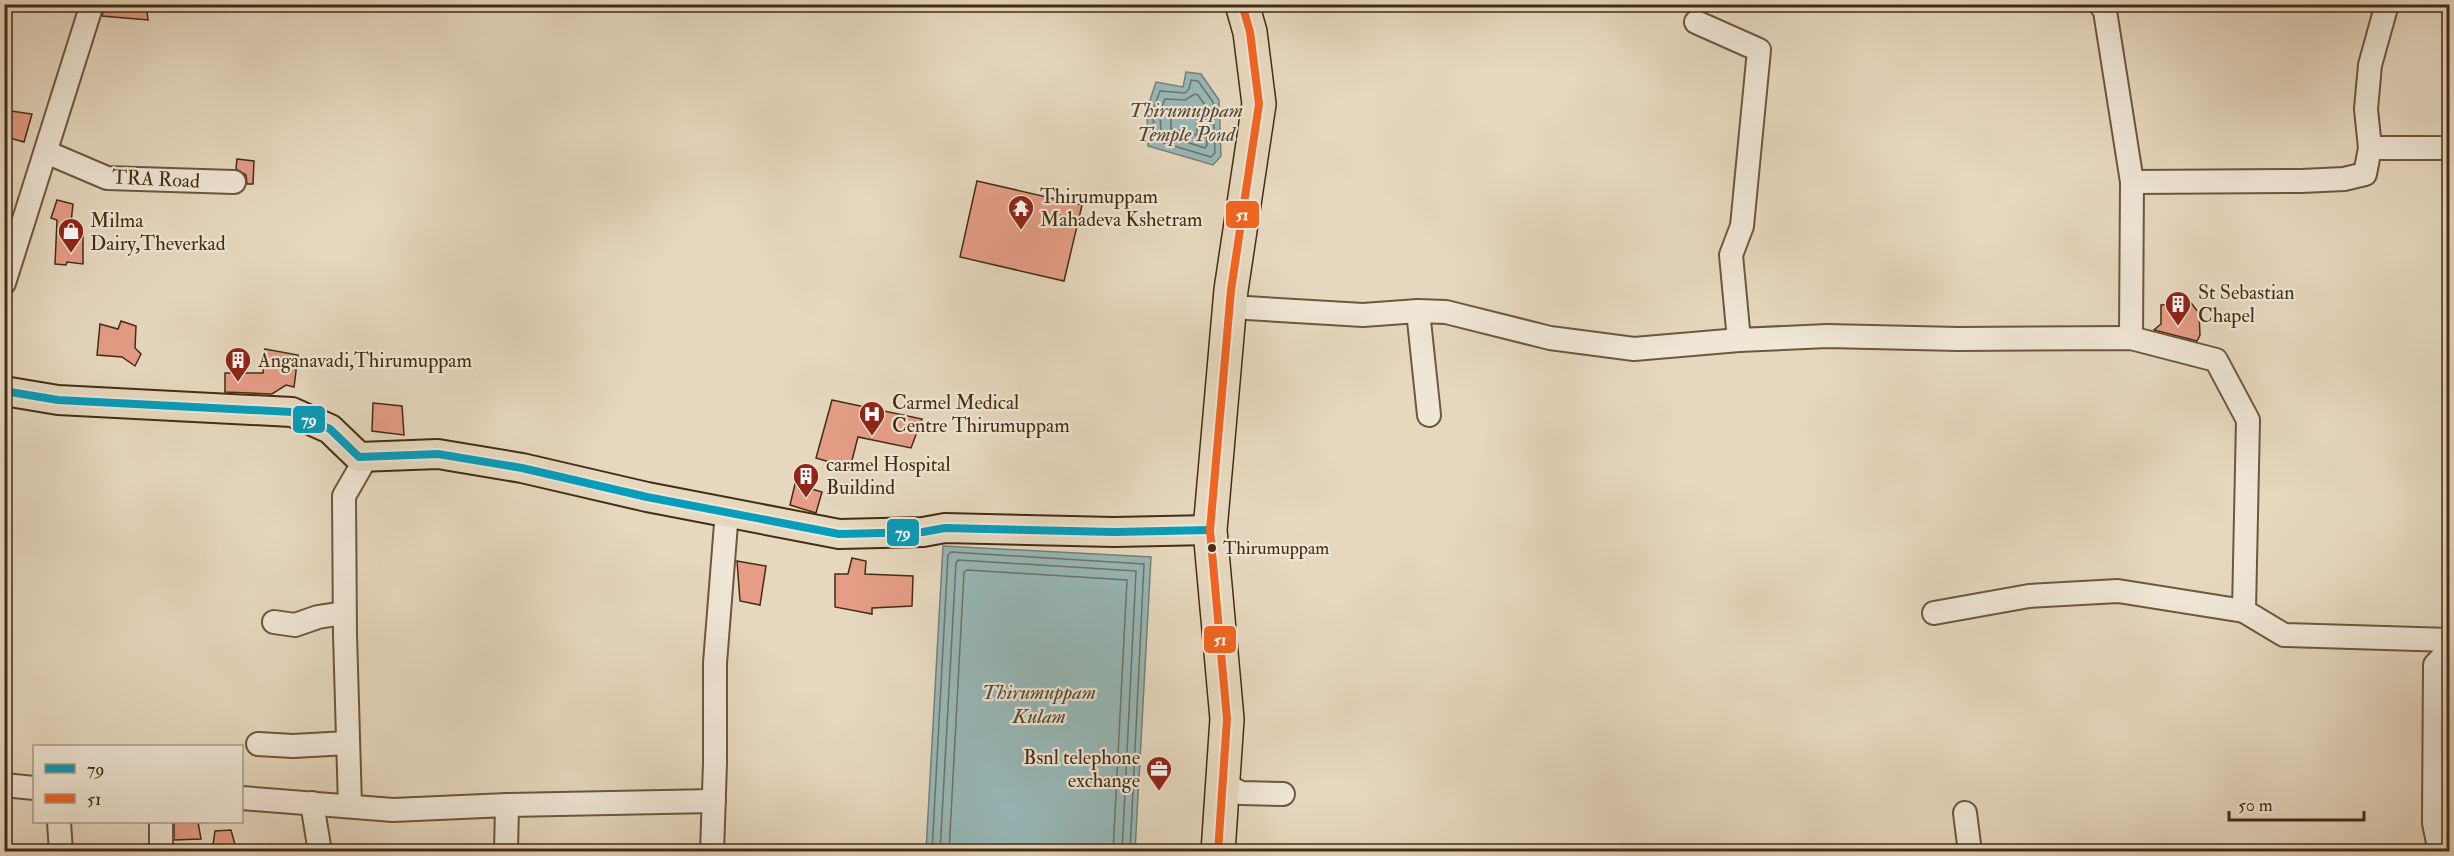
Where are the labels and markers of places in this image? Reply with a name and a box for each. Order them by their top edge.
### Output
place label: Thirumuppam Mahadeva Kshetram [1040,184,1203,232]
temple icon: Thirumuppam Mahadeva Kshetram [1006,193,1036,231]
place label: Milma Dairy,Theverkad [90,208,226,256]
shop icon: Milma Dairy,Theverkad [56,216,86,254]
place label: St Sebastian Chapel [2198,280,2295,329]
building icon: St Sebastian Chapel [2163,289,2193,327]
building icon: Anganavadi,Thirumuppam [223,345,253,383]
place label: Anganavadi,Thirumuppam [257,348,473,374]
place label: Carmel Medical Centre Thirumuppam [892,390,1070,439]
hospital icon: Carmel Medical Centre Thirumuppam [857,399,887,437]
place label: carmel Hospital Buildind [826,452,951,500]
building icon: carmel Hospital Buildind [791,461,821,499]
place label: Thirumuppam [1223,537,1329,560]
marker: Thirumuppam [1206,542,1218,554]
place label: Bsnl telephone exchange [1023,745,1140,793]
office icon: Bsnl telephone exchange [1144,754,1174,792]

